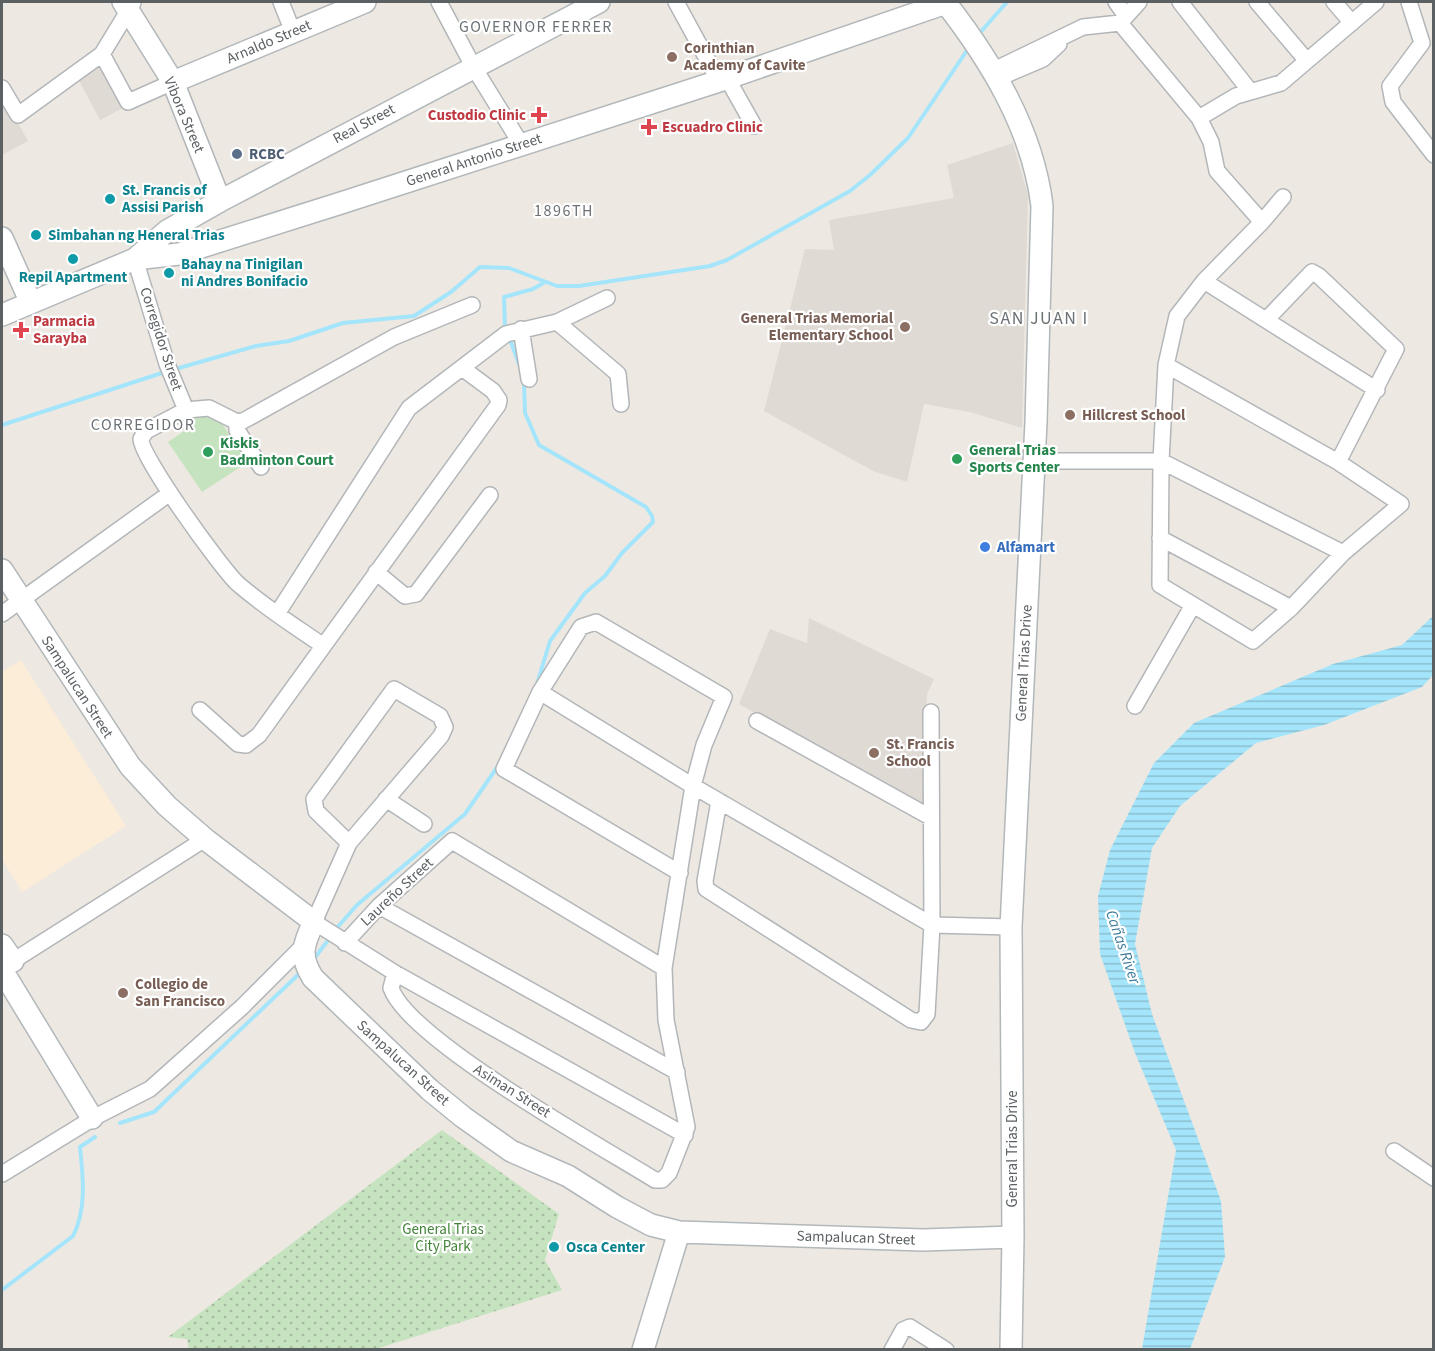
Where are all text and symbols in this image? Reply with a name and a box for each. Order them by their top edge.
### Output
street label: Arnaldo Street [223,15,315,69]
district label: GOVERNOR FERRER [459,16,613,38]
place label: Corinthian Academy of Cavite [683,38,806,76]
marker: Corinthian Academy of Cavite [665,50,679,64]
street label: Vibora Street [159,74,209,156]
street label: Real Street [329,99,399,149]
place label: Custodio Clinic [428,105,526,126]
marker: Custodio Clinic [530,106,548,124]
place label: Escuadro Clinic [662,117,763,138]
marker: Escuadro Clinic [640,118,658,136]
street label: General Antonio Street [403,128,545,192]
place label: RCBC [249,144,285,165]
marker: RCBC [230,147,244,161]
place label: St. Francis of Assisi Parish [121,180,208,218]
marker: St. Francis of Assisi Parish [103,192,117,206]
district label: 1896TH [534,200,594,222]
place label: Simbahan ng Heneral Trias [48,225,225,246]
marker: Simbahan ng Heneral Trias [29,228,43,242]
marker: Repil Apartment [66,252,80,266]
place label: Bahay na Tinigilan ni Andres Bonifacio [181,254,308,292]
marker: Bahay na Tinigilan ni Andres Bonifacio [162,266,176,280]
place label: Repil Apartment [19,267,127,288]
street label: Corregidor Street [134,285,188,393]
district label: SAN JUAN I [989,306,1089,331]
place label: General Trias Memorial Elementary School [741,308,894,346]
place label: Parmacia Sarayba [33,311,95,349]
marker: General Trias Memorial Elementary School [898,320,912,334]
marker: Parmacia Sarayba [14,323,28,337]
place label: Hillcrest School [1082,405,1186,426]
marker: Hillcrest School [1063,408,1077,422]
district label: CORREGIDOR [91,414,195,436]
place label: Kiskis Badminton Court [220,433,334,471]
place label: General Trias Sports Center [969,440,1060,478]
marker: Kiskis Badminton Court [201,445,215,459]
marker: General Trias Sports Center [950,452,964,466]
place label: Alfamart [996,537,1055,558]
marker: Alfamart [978,540,992,554]
street label: General Trias Drive [1010,604,1038,722]
street label: Sampalucan Street [36,631,118,743]
place label: St. Francis School [886,734,955,772]
marker: St. Francis School [867,746,881,760]
street label: Laureño Street [356,853,438,931]
water label: Cañas River [1100,907,1146,988]
place label: Collegio de San Francisco [135,974,225,1012]
marker: Collegio de San Francisco [116,986,130,1000]
street label: Sampalucan Street [352,1015,454,1111]
street label: Asiman Street [469,1059,555,1123]
street label: General Trias Drive [1002,1090,1023,1208]
park label: General Trias City Park [402,1219,484,1257]
street label: Sampalucan Street [796,1225,916,1251]
place label: Osca Center [566,1237,645,1258]
marker: Osca Center [547,1240,561,1254]

